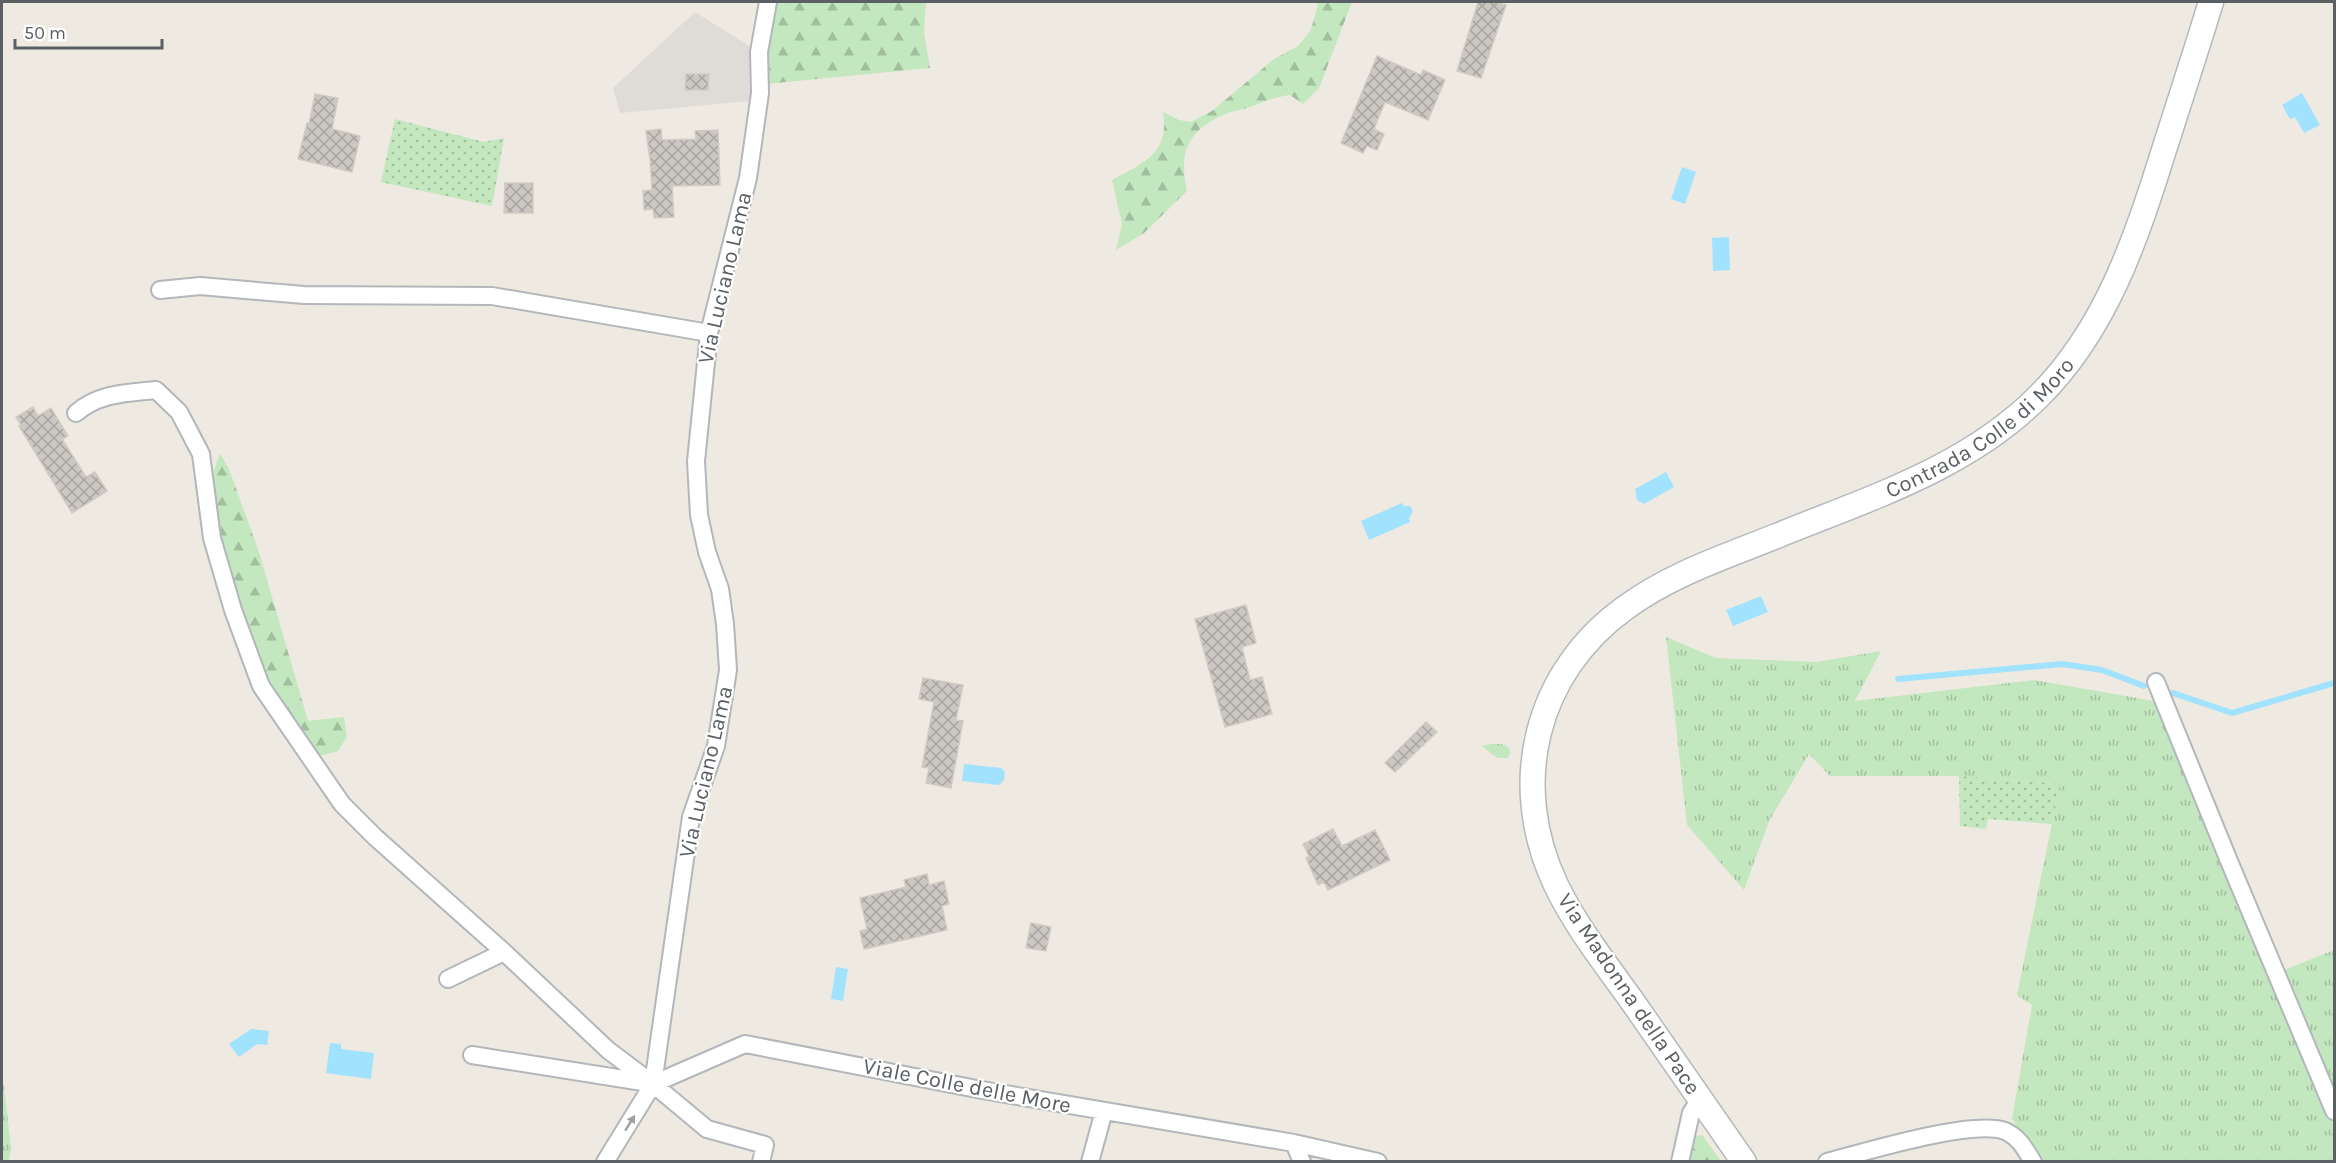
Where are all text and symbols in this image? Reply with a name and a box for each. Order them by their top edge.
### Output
scale bar [15,12,162,50]
text: 50 m [24,22,66,44]
street label: Via Luciano Lama [693,190,757,366]
street label: Contrada Colle di Moro [1882,353,2080,504]
street label: Via Luciano Lama [674,684,738,860]
street label: Via Madonna della Pace [1552,889,1706,1099]
street label: Viale Colle delle More [861,1053,1073,1119]
one-way arrow [624,1115,635,1131]

